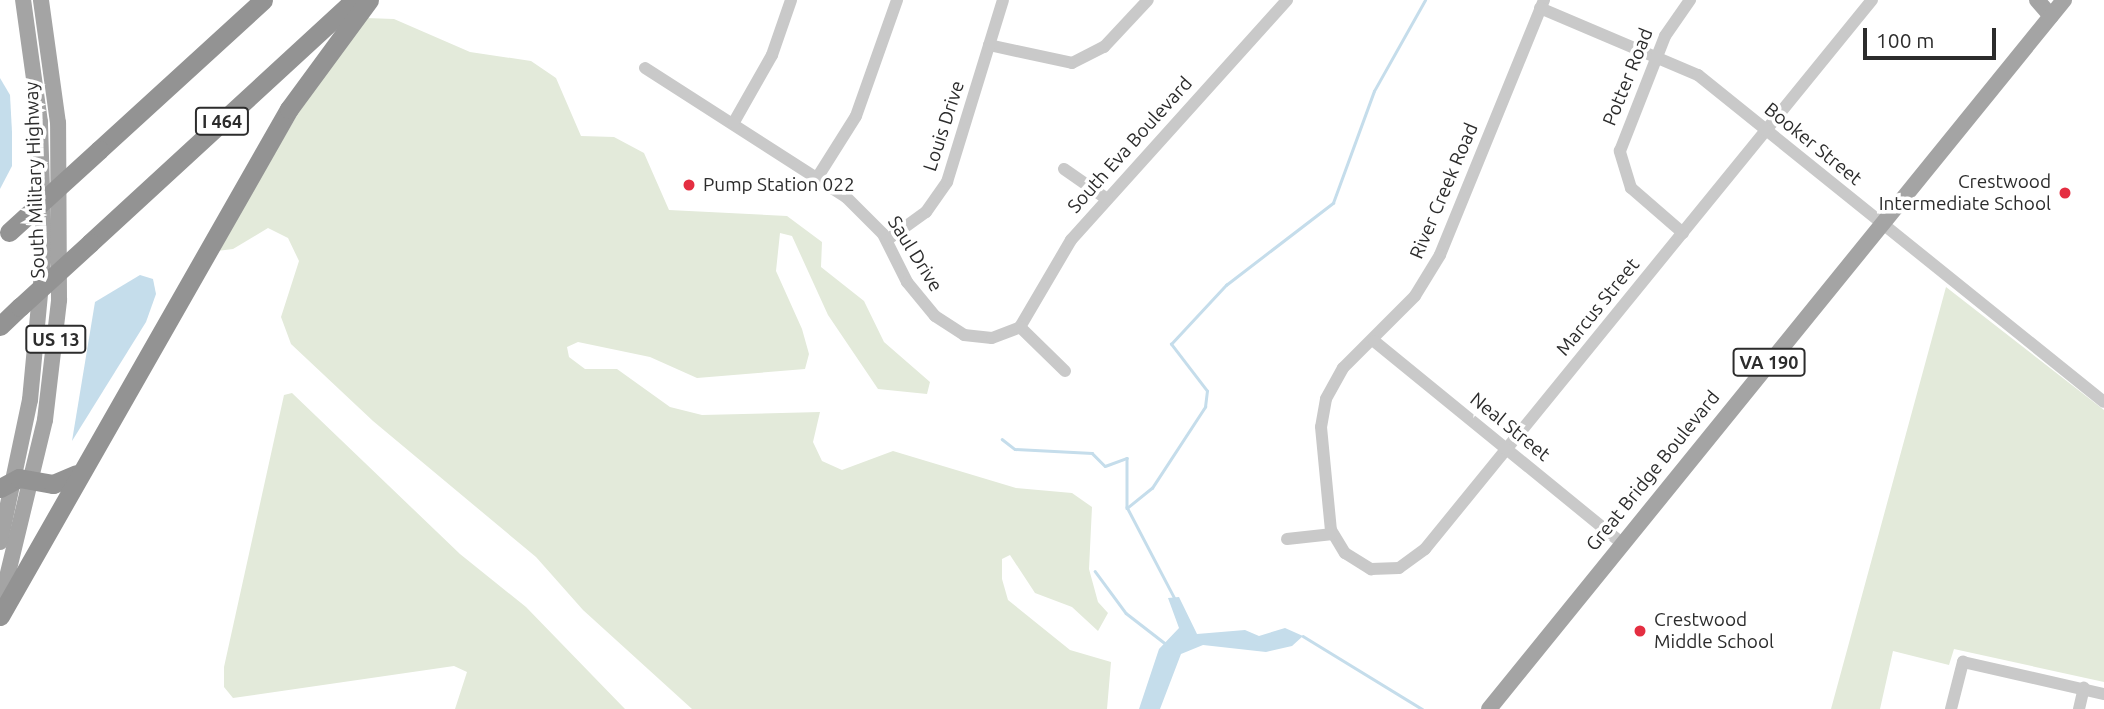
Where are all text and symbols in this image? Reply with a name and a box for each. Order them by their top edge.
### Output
scale bar [1866,14,1999,58]
street label: Potter Road [1598,25,1658,129]
text: 100 m [1876,28,1934,52]
street label: South Eva Boulevard [1063,72,1197,218]
street label: Louis Drive [919,78,969,174]
street label: South Military Highway [20,81,50,279]
street label: Booker Street [1760,98,1866,190]
road number: I 464 [194,106,250,136]
street label: River Creek Road [1405,120,1483,262]
place label: Crestwood Intermediate School [1879,171,2051,215]
place label: Pump Station 022 [703,174,855,196]
marker: Pump Station 022 [681,177,697,193]
marker: Crestwood Intermediate School [2057,185,2073,201]
street label: Saul Drive [883,212,947,296]
street label: Marcus Street [1552,254,1644,360]
road number: US 13 [24,324,88,354]
road number: VA 190 [1732,348,1806,376]
street label: Great Bridge Boulevard [1581,386,1725,556]
street label: Neal Street [1465,388,1555,466]
place label: Crestwood Middle School [1654,609,1774,653]
marker: Crestwood Middle School [1632,623,1648,639]

